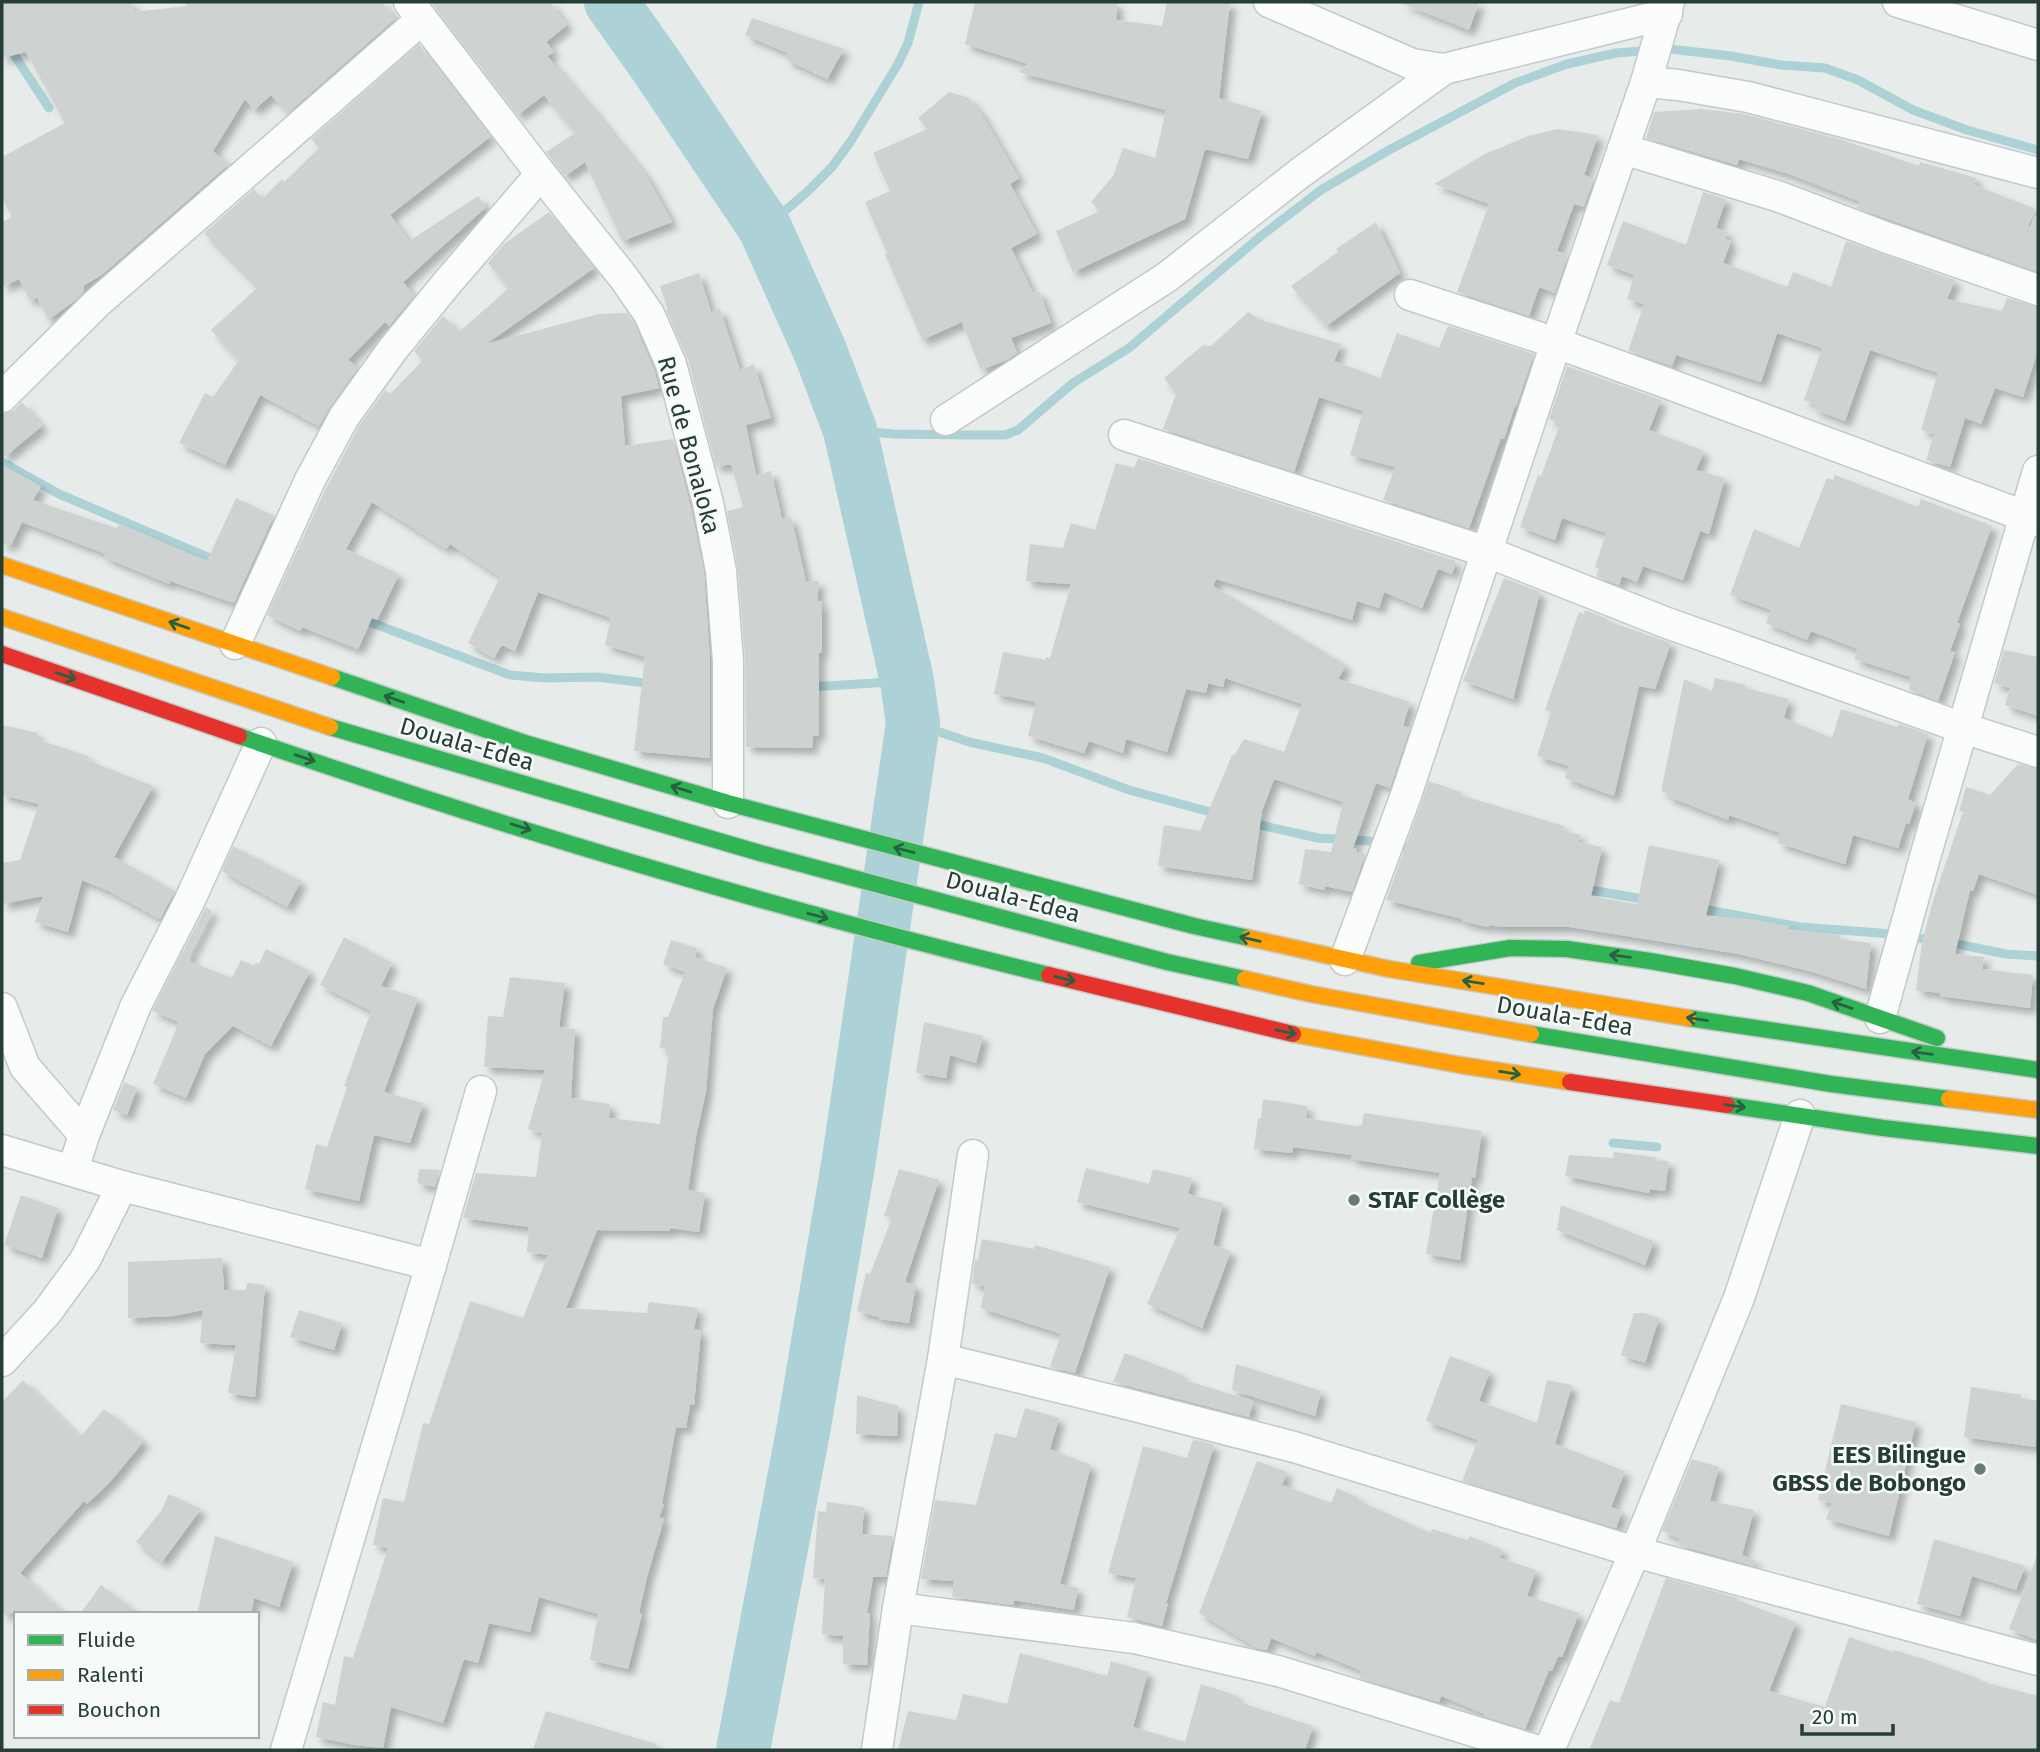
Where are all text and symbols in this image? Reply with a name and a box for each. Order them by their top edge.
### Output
street label: Rue de Bonaloka [652,353,726,537]
one-way arrow [168,618,190,630]
one-way arrow [55,671,77,683]
one-way arrow [384,692,406,704]
street label: Douala-Edea [397,711,537,777]
one-way arrow [293,753,315,765]
one-way arrow [670,782,692,795]
one-way arrow [510,822,532,835]
one-way arrow [894,843,916,856]
street label: Douala-Edea [943,866,1083,928]
one-way arrow [806,910,829,923]
one-way arrow [1239,931,1262,945]
one-way arrow [1609,950,1632,963]
one-way arrow [1053,973,1076,986]
one-way arrow [1462,975,1485,988]
street label: Douala-Edea [1494,990,1636,1042]
one-way arrow [1831,998,1853,1011]
one-way arrow [1686,1012,1709,1025]
one-way arrow [1274,1026,1297,1040]
one-way arrow [1911,1046,1934,1059]
one-way arrow [1498,1067,1521,1080]
one-way arrow [1723,1100,1746,1113]
place label: STAF Collège [1368,1186,1505,1214]
marker: STAF Collège [1346,1192,1362,1208]
place label: EES Bilingue GBSS de Bobongo [1772,1441,1966,1497]
marker: EES Bilingue GBSS de Bobongo [1972,1461,1988,1477]
legend [14,1612,259,1738]
text: Fluide [77,1627,135,1653]
text: Ralenti [77,1662,144,1688]
scale bar [1802,1692,1893,1736]
text: Bouchon [77,1697,161,1723]
text: 20 m [1812,1704,1858,1730]

